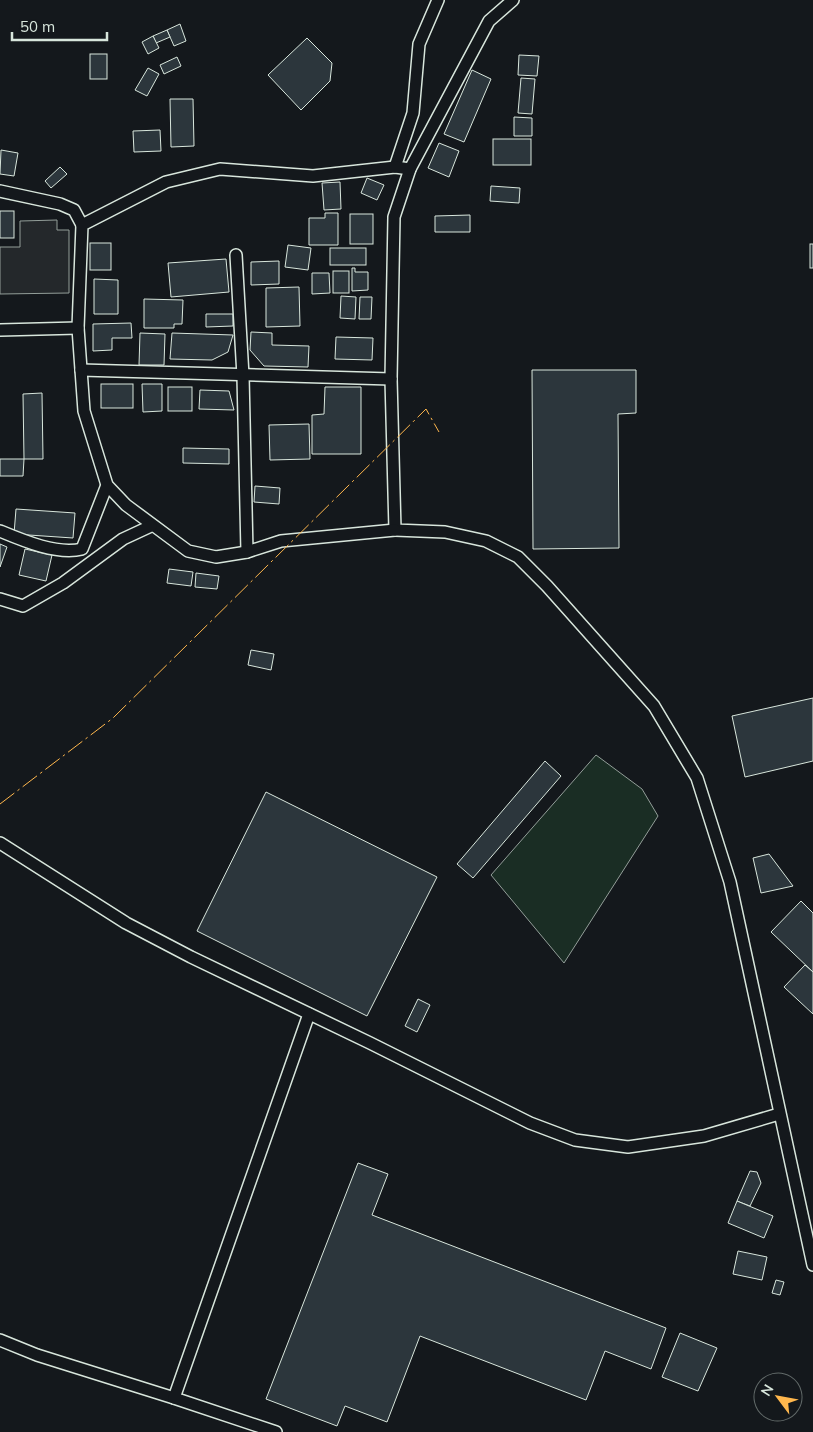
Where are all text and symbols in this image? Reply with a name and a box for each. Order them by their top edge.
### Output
scale bar [12,10,108,42]
text: 50 m [20,17,55,36]
north arrow [753,1372,803,1422]
text: N [757,1381,777,1399]

